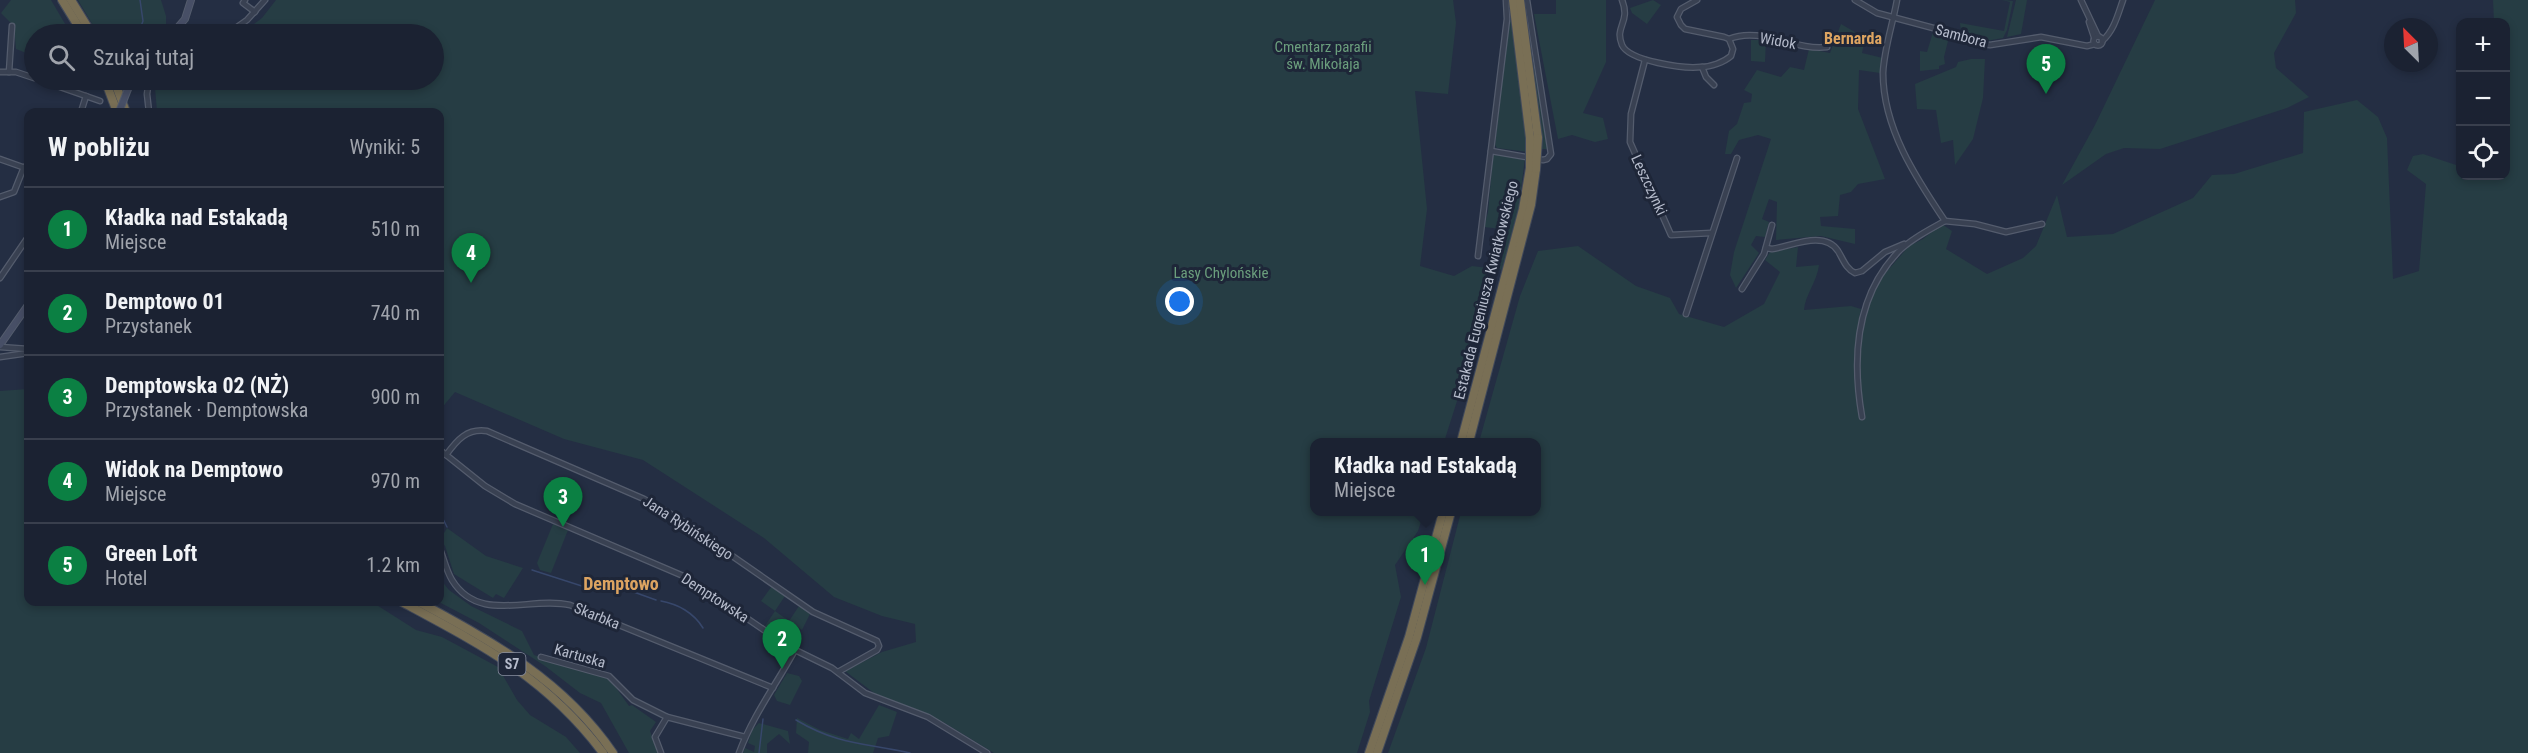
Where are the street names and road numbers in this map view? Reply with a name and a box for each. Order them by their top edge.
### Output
street label: Sambora [1933,20,1989,52]
street label: Widok [1758,29,1798,53]
street label: Leszczynki [1627,152,1671,218]
street label: Estakada Eugeniusza Kwiatkowskiego [1450,179,1522,401]
street label: Jana Rybińskiego [640,492,736,564]
street label: Demptowska [678,570,752,626]
street label: Skarbka [572,599,622,633]
street label: Kartuska [552,640,608,672]
road number: S7 [498,653,526,675]

